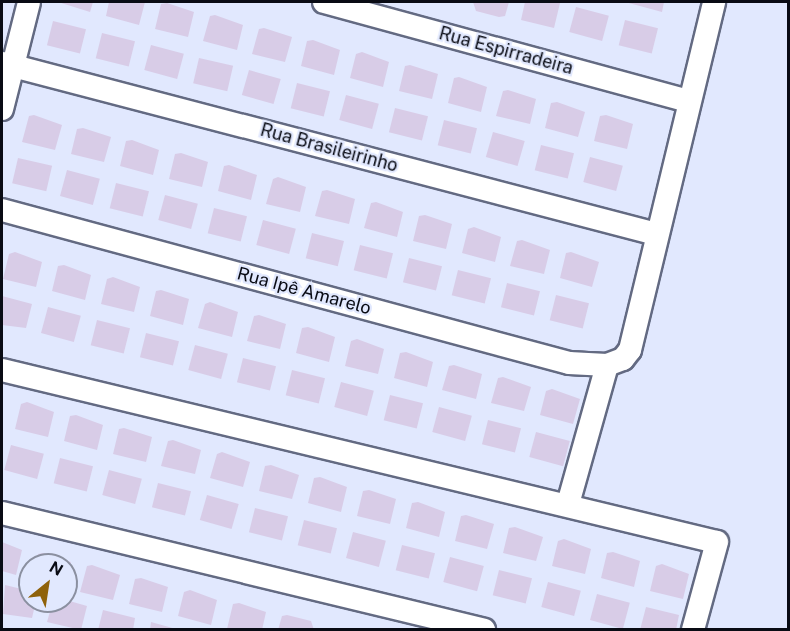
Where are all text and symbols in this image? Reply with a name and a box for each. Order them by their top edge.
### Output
street label: Rua Espirradeira [437,23,575,79]
street label: Rua Brasileirinho [258,119,400,177]
street label: Rua Ipê Amarelo [235,263,373,319]
north arrow [18,553,78,613]
text: N [46,557,66,580]

